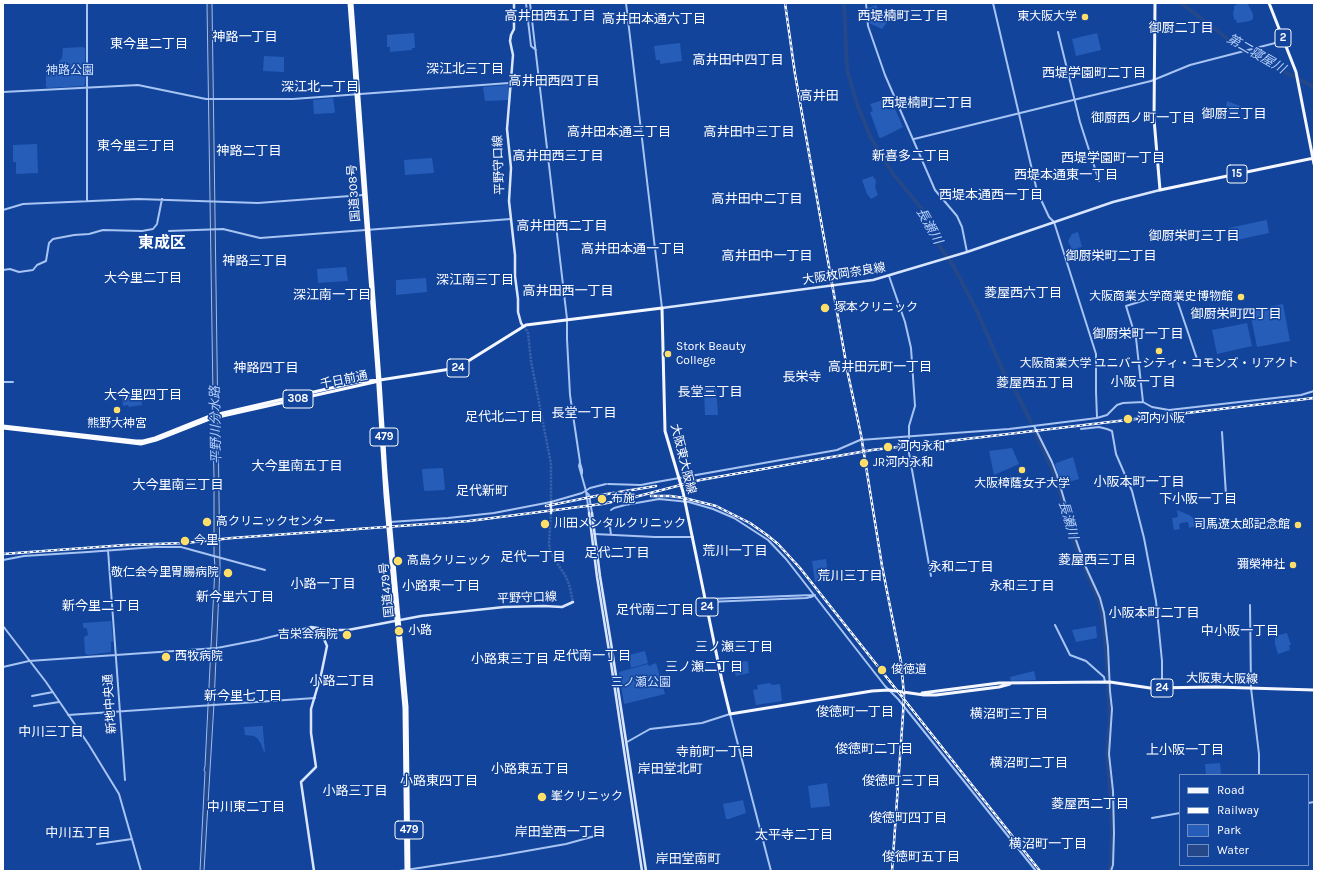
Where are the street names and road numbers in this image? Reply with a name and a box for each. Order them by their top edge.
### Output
road number: 2 [1275,29,1291,47]
street label: 平野守口線 [491,135,507,195]
street label: 国道308号 [345,164,363,222]
road number: 15 [1227,165,1247,183]
street label: 大阪枚岡奈良線 [801,260,887,288]
road number: 24 [447,359,469,377]
street label: 千日前通 [319,368,369,392]
road number: 308 [283,390,313,408]
street label: 大阪東大阪線 [667,422,699,496]
road number: 479 [370,428,398,446]
street label: 国道479号 [377,562,397,618]
street label: 平野守口線 [497,590,557,606]
road number: 24 [696,598,718,616]
street label: 大阪東大阪線 [1186,671,1258,687]
street label: 新地中央通 [101,674,119,734]
road number: 24 [1151,679,1173,697]
road number: 479 [395,821,423,839]

